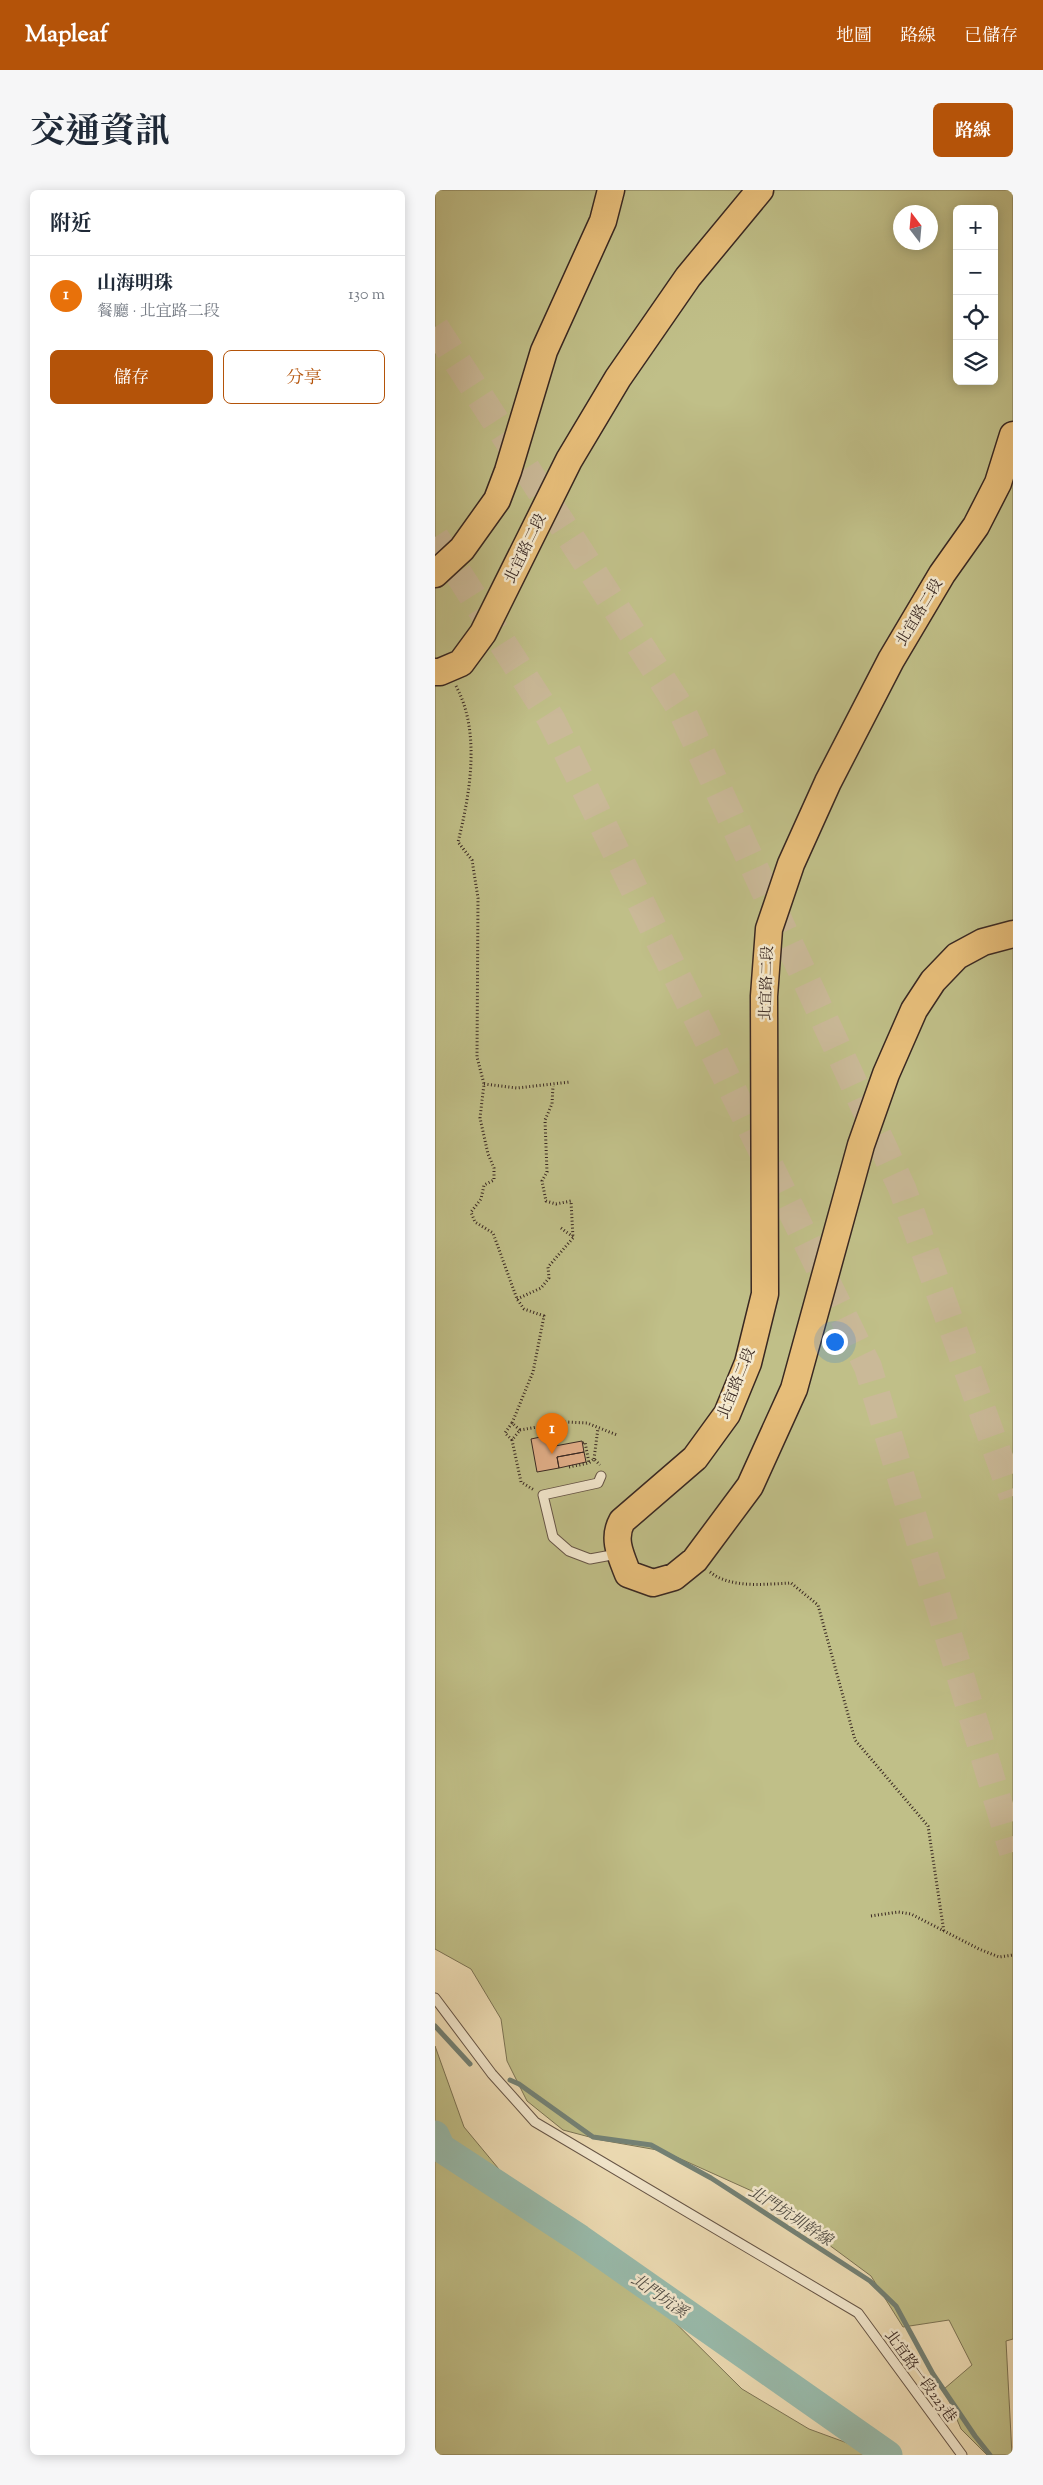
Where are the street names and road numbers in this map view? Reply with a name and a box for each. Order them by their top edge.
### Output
street label: 北宜路二段 [500,510,552,587]
street label: 北宜路二段 [892,575,949,650]
street label: 北宜路二段 [756,945,779,1021]
street label: 北宜路二段 [714,1345,761,1422]
street label: 北宜路一段223巷 [879,2326,961,2428]

